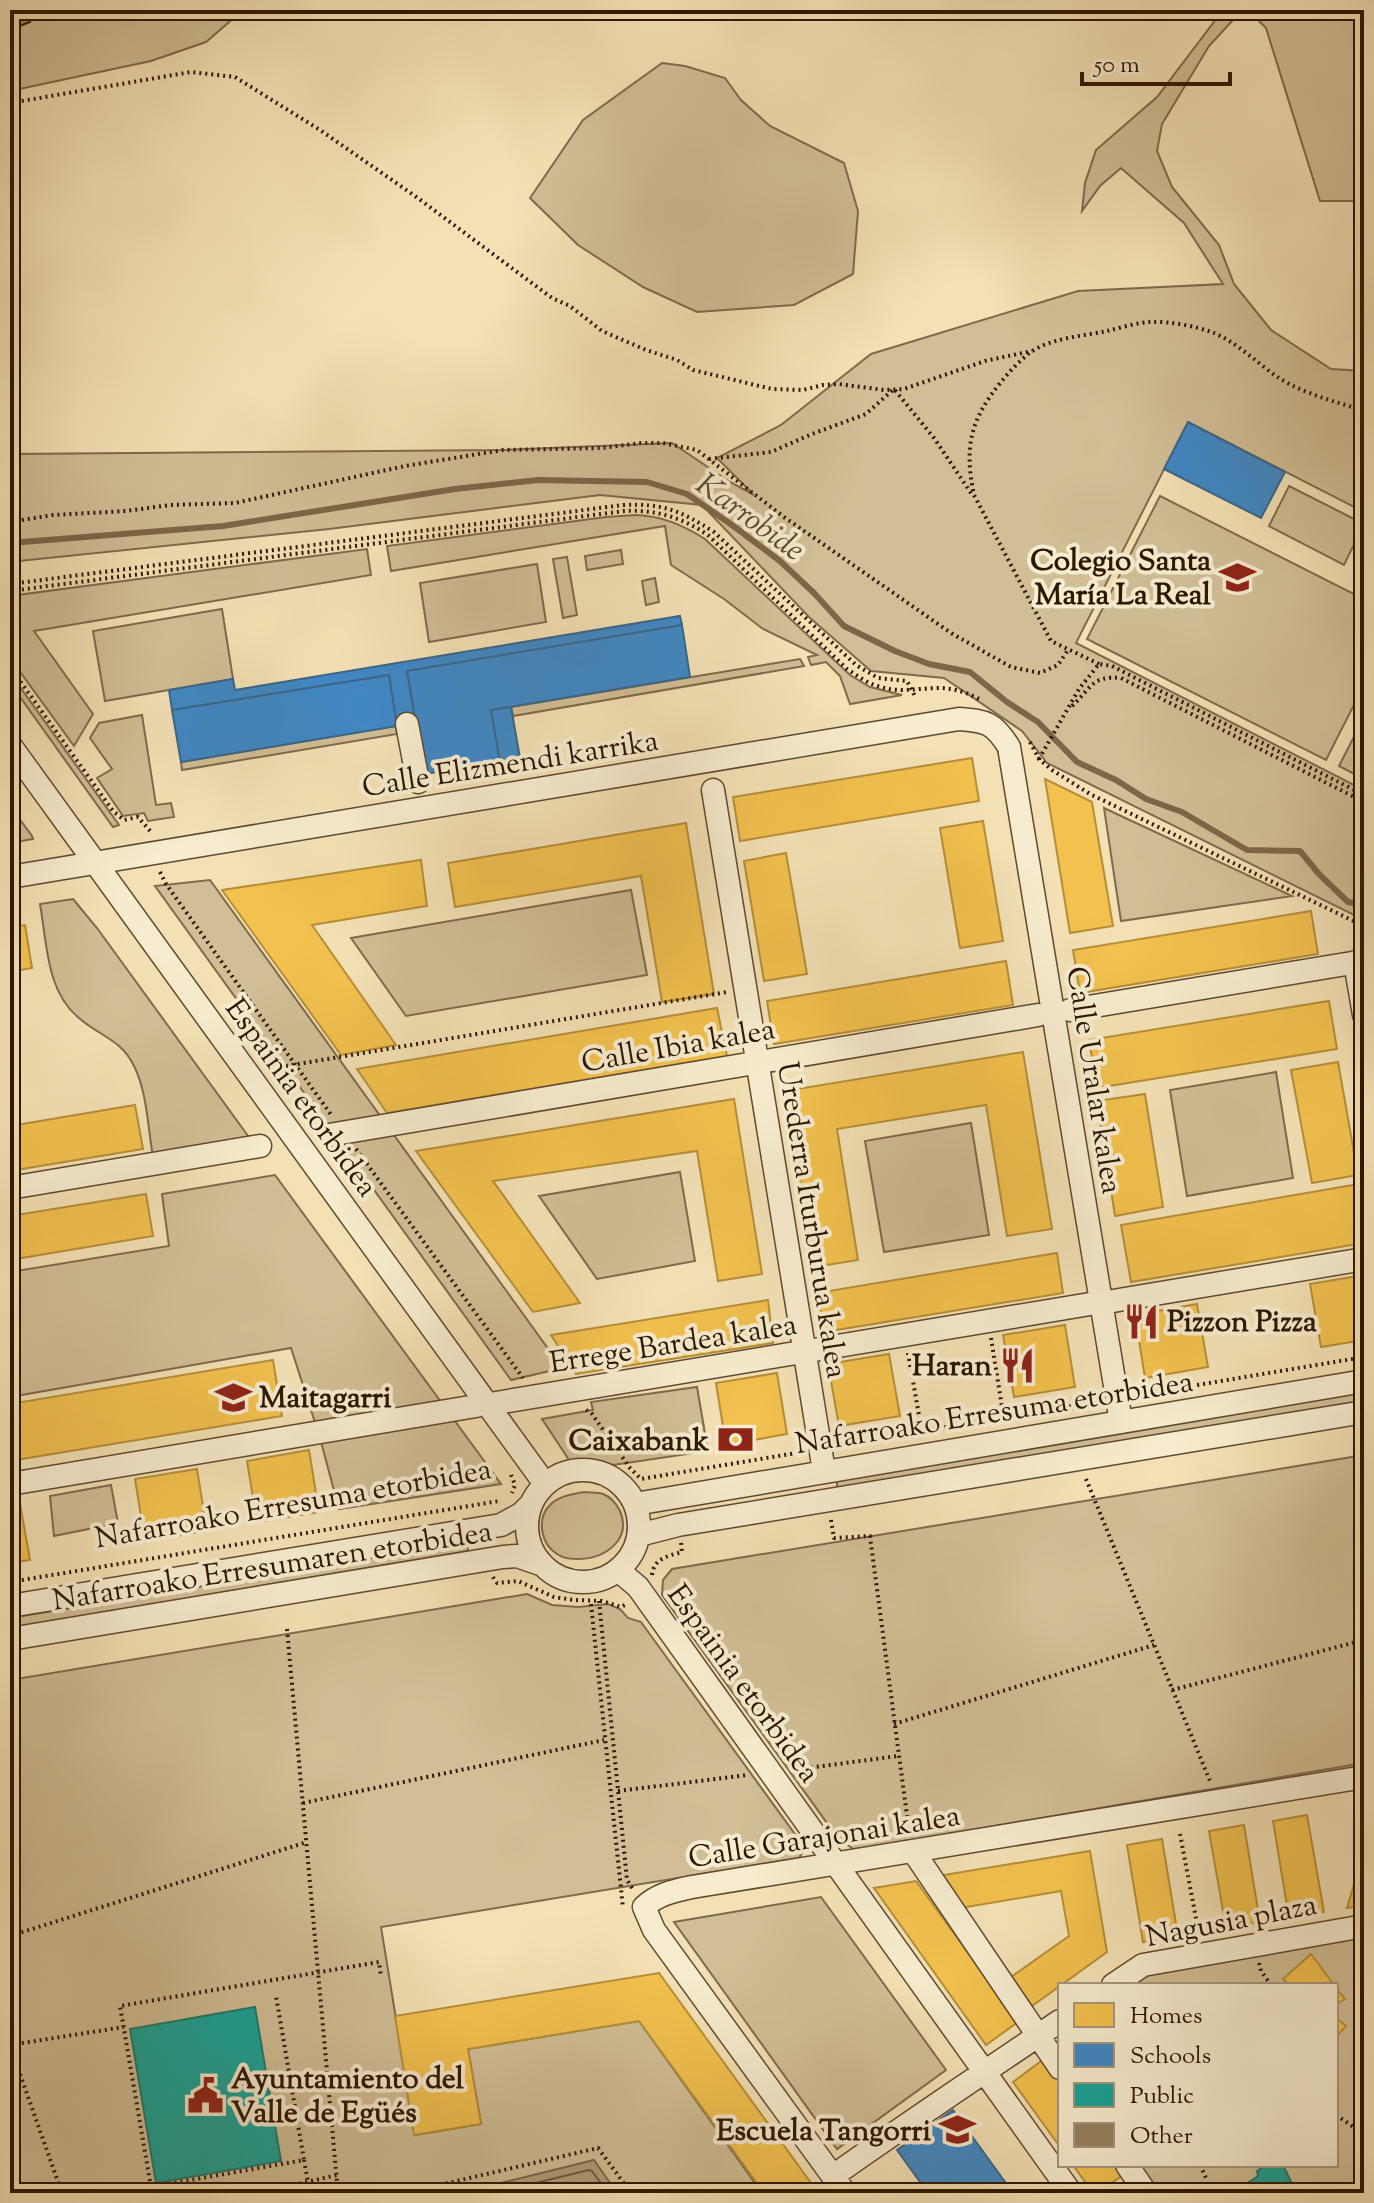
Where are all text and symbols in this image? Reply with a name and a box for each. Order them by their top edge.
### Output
scale bar [1082,36,1230,86]
text: 50 m [1092,49,1140,83]
water label: Karrobide [685,463,813,574]
place label: Colegio Santa María La Real [1030,541,1212,618]
school or university icon: Colegio Santa María La Real [1218,558,1256,596]
street label: Calle Elizmendi karrika [359,721,662,810]
street label: Calle Uralar kalea [1053,964,1132,1197]
street label: Espainia etorbidea [213,990,387,1207]
street label: Calle Ibia kalea [578,1009,779,1086]
street label: Urederra Iturburua kalea [764,1059,857,1382]
restaurant icon: Pizzon Pizza [1122,1302,1160,1340]
place label: Pizzon Pizza [1167,1302,1317,1345]
street label: Errege Bardea kalea [547,1305,800,1386]
place label: Haran [912,1346,992,1389]
restaurant icon: Haran [999,1346,1037,1384]
street label: Nafarroako Erresuma etorbidea [792,1362,1196,1467]
school or university icon: Maitagarri [214,1378,252,1416]
place label: Maitagarri [259,1378,392,1421]
place label: Caixabank [569,1421,710,1464]
bank icon: Caixabank [716,1421,754,1459]
street label: Nafarroako Erresuma etorbidea [92,1449,495,1562]
street label: Nafarroako Erresumaren etorbidea [49,1511,495,1623]
street label: Espainia etorbidea [655,1576,829,1793]
street label: Calle Garajonai kalea [686,1796,963,1881]
street label: Nagusia plaza [1142,1885,1321,1960]
legend [1058,1983,1338,2167]
text: Homes [1130,2000,1202,2034]
text: Schools [1130,2040,1211,2074]
place label: Ayuntamiento del Valle de Egüés [231,2059,465,2136]
public building icon: Ayuntamiento del Valle de Egüés [186,2076,224,2114]
text: Public [1130,2080,1194,2114]
place label: Escuela Tangorri [716,2111,931,2154]
school or university icon: Escuela Tangorri [938,2111,976,2149]
text: Other [1130,2120,1193,2154]

